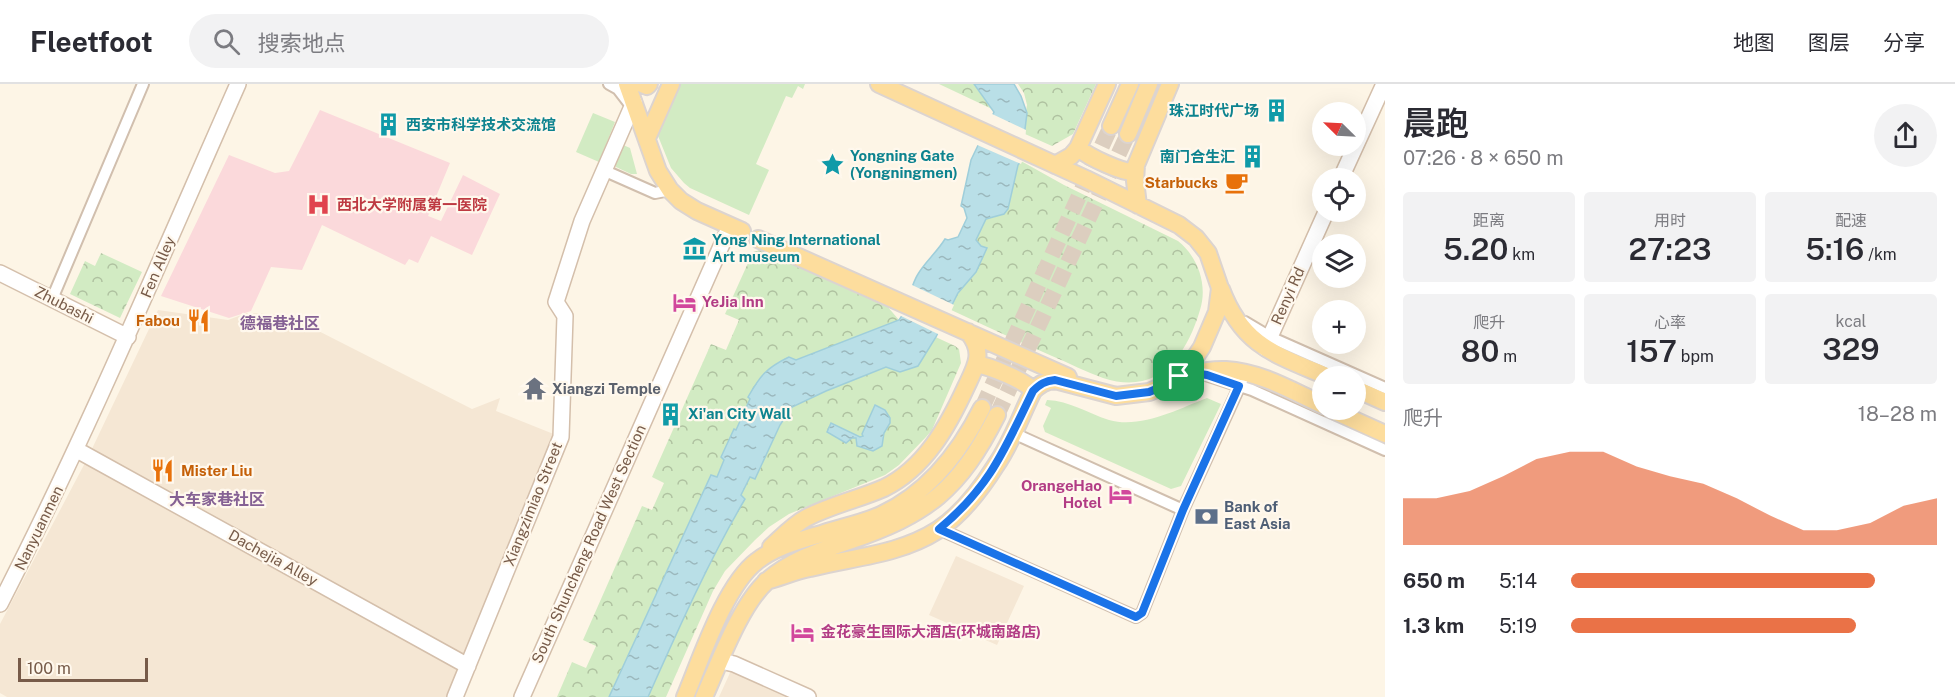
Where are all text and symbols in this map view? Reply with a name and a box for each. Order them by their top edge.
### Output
search box [189,14,609,68]
text: Fleetfoot [30,25,153,58]
icon: search [210,25,243,58]
text: 搜索地点 [258,30,346,56]
text: 地图 [1733,30,1775,55]
text: 图层 [1808,30,1850,55]
text: 分享 [1883,30,1925,55]
building icon: 珠江时代广场 [1264,98,1290,124]
place label: 珠江时代广场 [1169,102,1259,119]
north arrow [1312,102,1366,156]
map controls [1312,102,1366,420]
text: 晨跑 [1403,104,1469,142]
button: share [1874,104,1937,167]
building icon: 西安市科学技术交流馆 [375,112,401,138]
place label: 西安市科学技术交流馆 [406,116,556,133]
building icon: 南门合生汇 [1240,144,1266,170]
text: 07:26 · 8 × 650 m [1403,146,1563,170]
place label: Yongning Gate (Yongningmen) [850,147,958,181]
place label: 南门合生汇 [1160,148,1235,165]
place icon: Yongning Gate (Yongningmen) [819,152,845,178]
button: locate [1312,168,1366,222]
cafe icon: Starbucks [1223,170,1249,196]
place label: Starbucks [1144,174,1218,191]
hospital icon: 西北大学附属第一医院 [306,192,332,218]
place label: 西北大学附属第一医院 [337,196,487,213]
text: 距离 [1473,211,1505,230]
text: 用时 [1654,211,1686,230]
text: 配速 [1835,211,1867,230]
place label: Yong Ning International Art museum [712,231,881,265]
text: 5.20 [1443,231,1508,267]
text: 27:23 [1628,231,1712,267]
text: 5:16 [1805,231,1864,267]
street label: Fen Alley [137,234,178,300]
button: layers [1312,234,1366,288]
museum icon: Yong Ning International Art museum [681,236,707,262]
text: km [1508,245,1535,264]
text: /km [1864,245,1897,264]
street label: Renyi Rd [1267,264,1308,327]
street label: Zhubashi [32,283,97,327]
hotel icon: YeJia Inn [671,289,697,315]
place label: YeJia Inn [702,293,764,310]
button: + [1312,300,1366,354]
restaurant icon: Fabou [185,308,211,334]
place label: Fabou [136,312,180,329]
text: kcal [1836,312,1866,331]
text: 爬升 [1473,313,1505,332]
text: 心率 [1654,313,1686,332]
district label: 德福巷社区 [240,314,320,333]
text: 329 [1822,331,1880,367]
text: 80 [1461,333,1499,369]
text: 157 [1626,333,1677,369]
text: m [1499,347,1517,366]
text: bpm [1677,347,1714,366]
pin [1153,350,1204,401]
icon: arrive [1162,359,1195,392]
button: − [1312,366,1366,420]
temple icon: Xiangzi Temple [521,376,547,402]
place label: Xiangzi Temple [552,380,661,397]
building icon: Xi'an City Wall [657,401,683,427]
text: 18–28 m [1858,402,1937,426]
place label: Xi'an City Wall [688,405,791,422]
text: 爬升 [1403,406,1443,430]
street label: South Shuncheng Road West Section [528,422,649,666]
street label: Xiangzimiao Street [500,439,565,568]
restaurant icon: Mister Liu [150,458,176,484]
place label: Mister Liu [181,462,252,479]
place label: OrangeHao Hotel [1021,477,1102,511]
hotel icon: OrangeHao Hotel [1107,482,1133,508]
street label: Nanyuanmen [11,483,66,573]
district label: 大车家巷社区 [169,490,265,509]
place label: Bank of East Asia [1224,498,1290,532]
bank icon: Bank of East Asia [1193,503,1219,529]
street label: Dachejia Alley [226,526,321,589]
text: 650 m [1403,569,1465,593]
text: 5:14 [1499,569,1537,593]
text: 1.3 km [1403,614,1464,638]
text: 5:19 [1499,614,1537,638]
hotel icon: 金花豪生国际大酒店(环城南路店) [790,619,816,645]
place label: 金花豪生国际大酒店(环城南路店) [821,623,1041,640]
scale bar [18,655,148,682]
text: 100 m [27,659,71,678]

